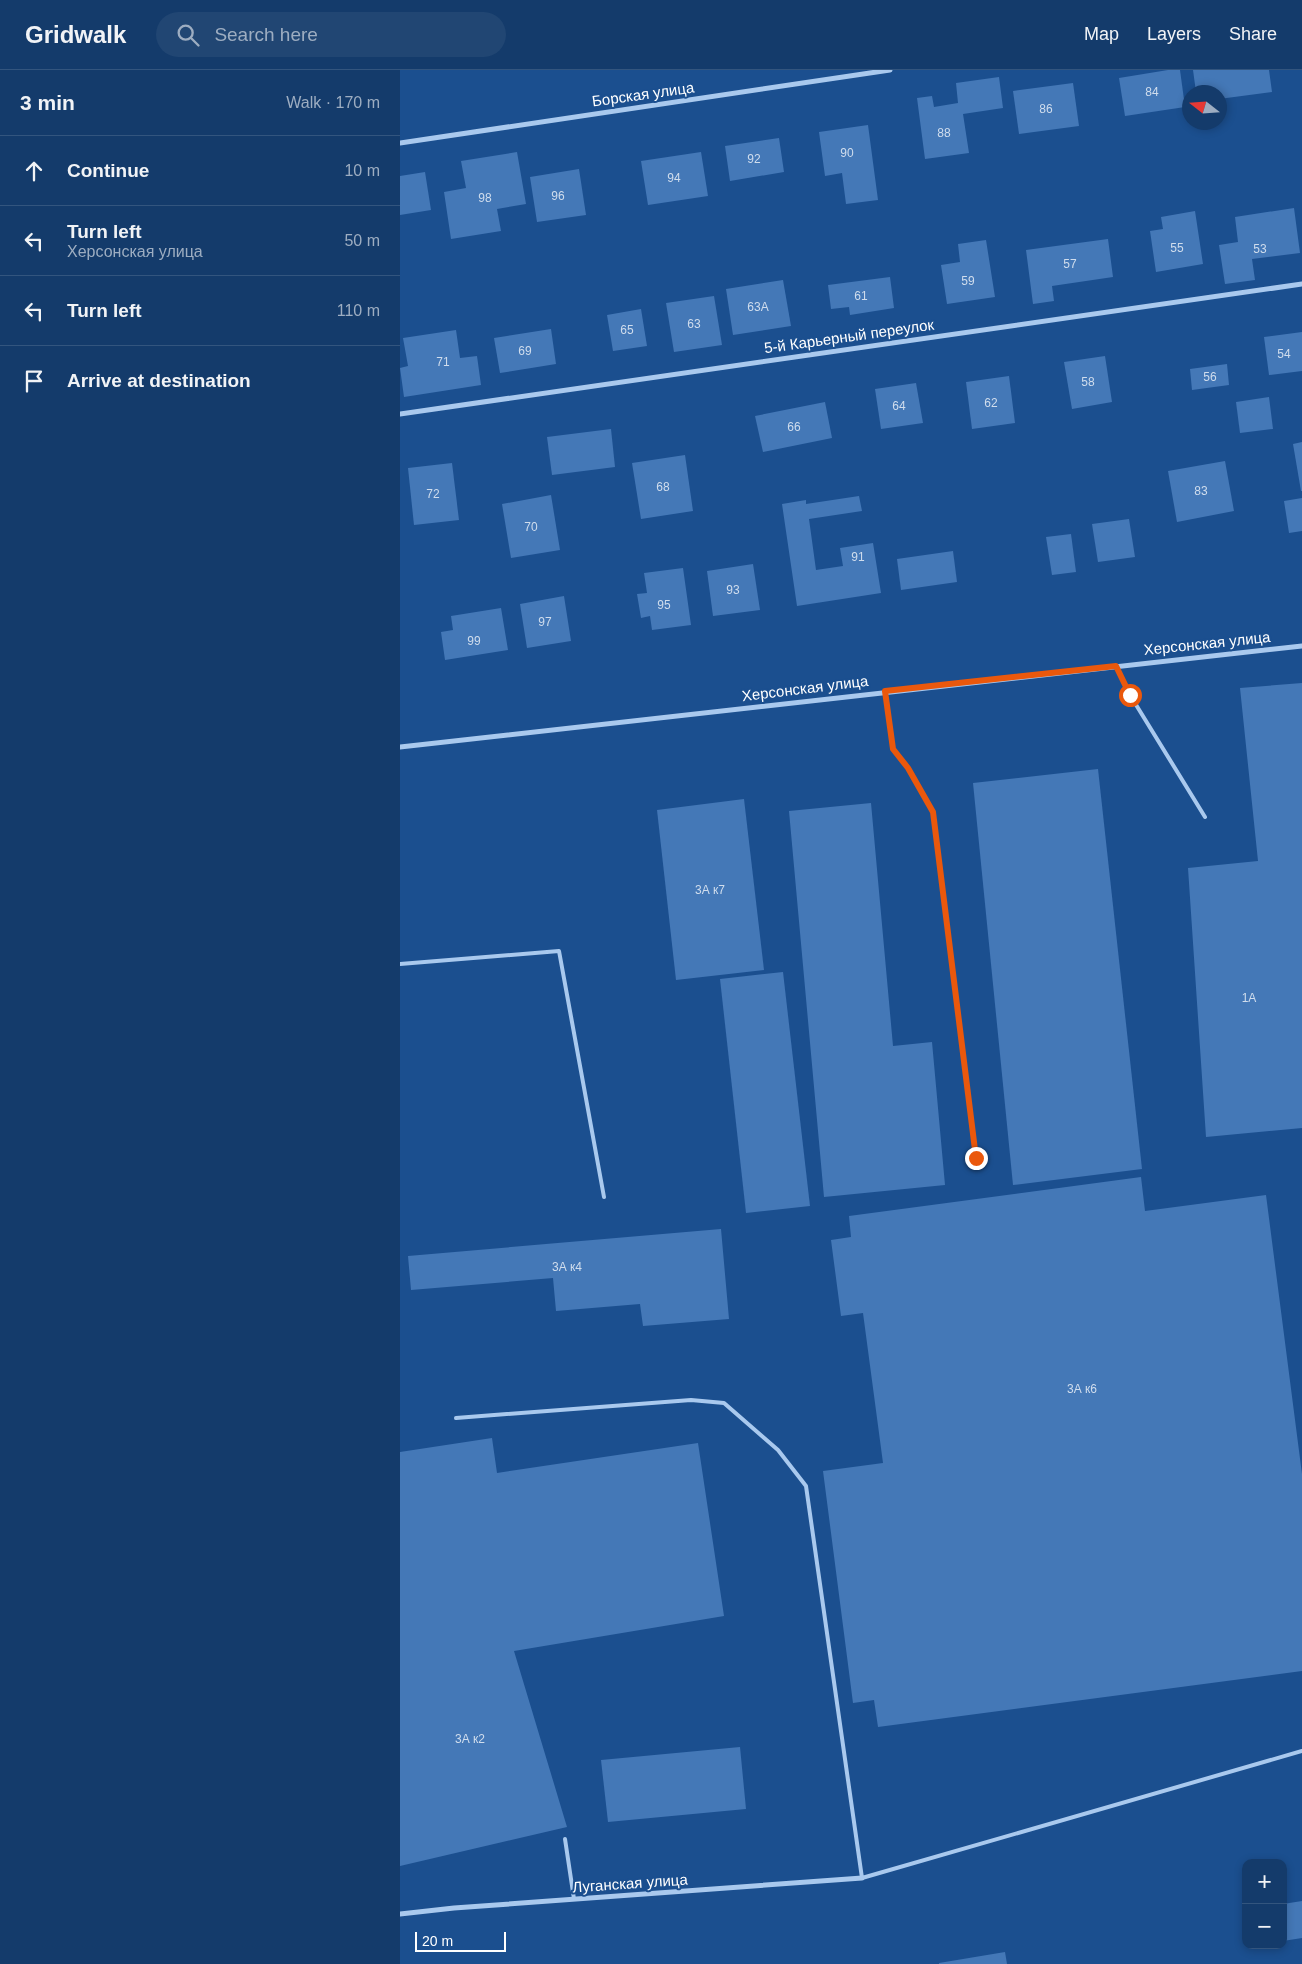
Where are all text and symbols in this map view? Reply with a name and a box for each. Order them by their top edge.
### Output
search box [156,12,506,57]
text: Gridwalk [25,21,126,48]
icon: search [174,21,202,49]
text: Search here [214,24,318,45]
text: Map [1084,24,1119,44]
text: Layers [1147,24,1201,44]
text: Share [1229,24,1277,44]
street label: Борская улица [591,78,696,110]
house number: 84 [1145,85,1159,99]
north arrow [1182,85,1227,130]
text: 3 min [20,91,75,114]
text: Walk · 170 m [286,94,380,111]
house number: 86 [1039,102,1053,116]
house number: 88 [937,126,951,140]
house number: 90 [840,146,854,160]
house number: 92 [747,152,761,166]
icon: ahead [20,157,48,185]
text: Continue [67,160,149,181]
text: 10 m [344,162,380,179]
house number: 94 [667,171,681,185]
house number: 96 [551,189,565,203]
house number: 98 [478,191,492,205]
text: Turn left [67,221,142,242]
icon: left [20,227,48,255]
text: 50 m [344,232,380,249]
house number: 55 [1170,241,1184,255]
house number: 53 [1253,242,1267,256]
text: Херсонская улица [67,243,203,260]
house number: 57 [1063,257,1077,271]
house number: 59 [961,274,975,288]
house number: 61 [854,289,868,303]
icon: left [20,297,48,325]
text: Turn left [67,300,142,321]
house number: 63А [747,300,769,314]
text: 110 m [337,302,380,319]
street label: 5-й Карьерный переулок [763,316,935,356]
house number: 63 [687,317,701,331]
house number: 65 [620,323,634,337]
house number: 69 [518,344,532,358]
house number: 54 [1277,347,1291,361]
house number: 71 [436,355,450,369]
icon: arrive [20,367,48,395]
text: Arrive at destination [67,370,251,391]
house number: 56 [1203,370,1217,384]
house number: 58 [1081,375,1095,389]
house number: 62 [984,396,998,410]
house number: 64 [892,399,906,413]
house number: 66 [787,420,801,434]
house number: 68 [656,480,670,494]
house number: 83 [1194,484,1208,498]
house number: 72 [426,487,440,501]
house number: 70 [524,520,538,534]
house number: 91 [851,550,865,564]
house number: 93 [726,583,740,597]
house number: 95 [657,598,671,612]
house number: 97 [538,615,552,629]
street label: Херсонская улица [1143,628,1272,658]
house number: 99 [467,634,481,648]
street label: Херсонская улица [741,672,870,704]
route start [1119,684,1142,707]
house number: 3А к7 [695,883,725,897]
house number: 1А [1242,991,1256,1005]
route end [965,1147,988,1170]
house number: 3А к4 [552,1260,582,1274]
house number: 3А к6 [1067,1382,1097,1396]
house number: 3А к2 [455,1732,485,1746]
map controls [1242,1859,1287,1949]
button: + [1242,1859,1287,1904]
street label: Луганская улица [572,1870,689,1896]
button: − [1242,1904,1287,1949]
scale bar [415,1929,506,1952]
text: 20 m [422,1933,453,1949]

